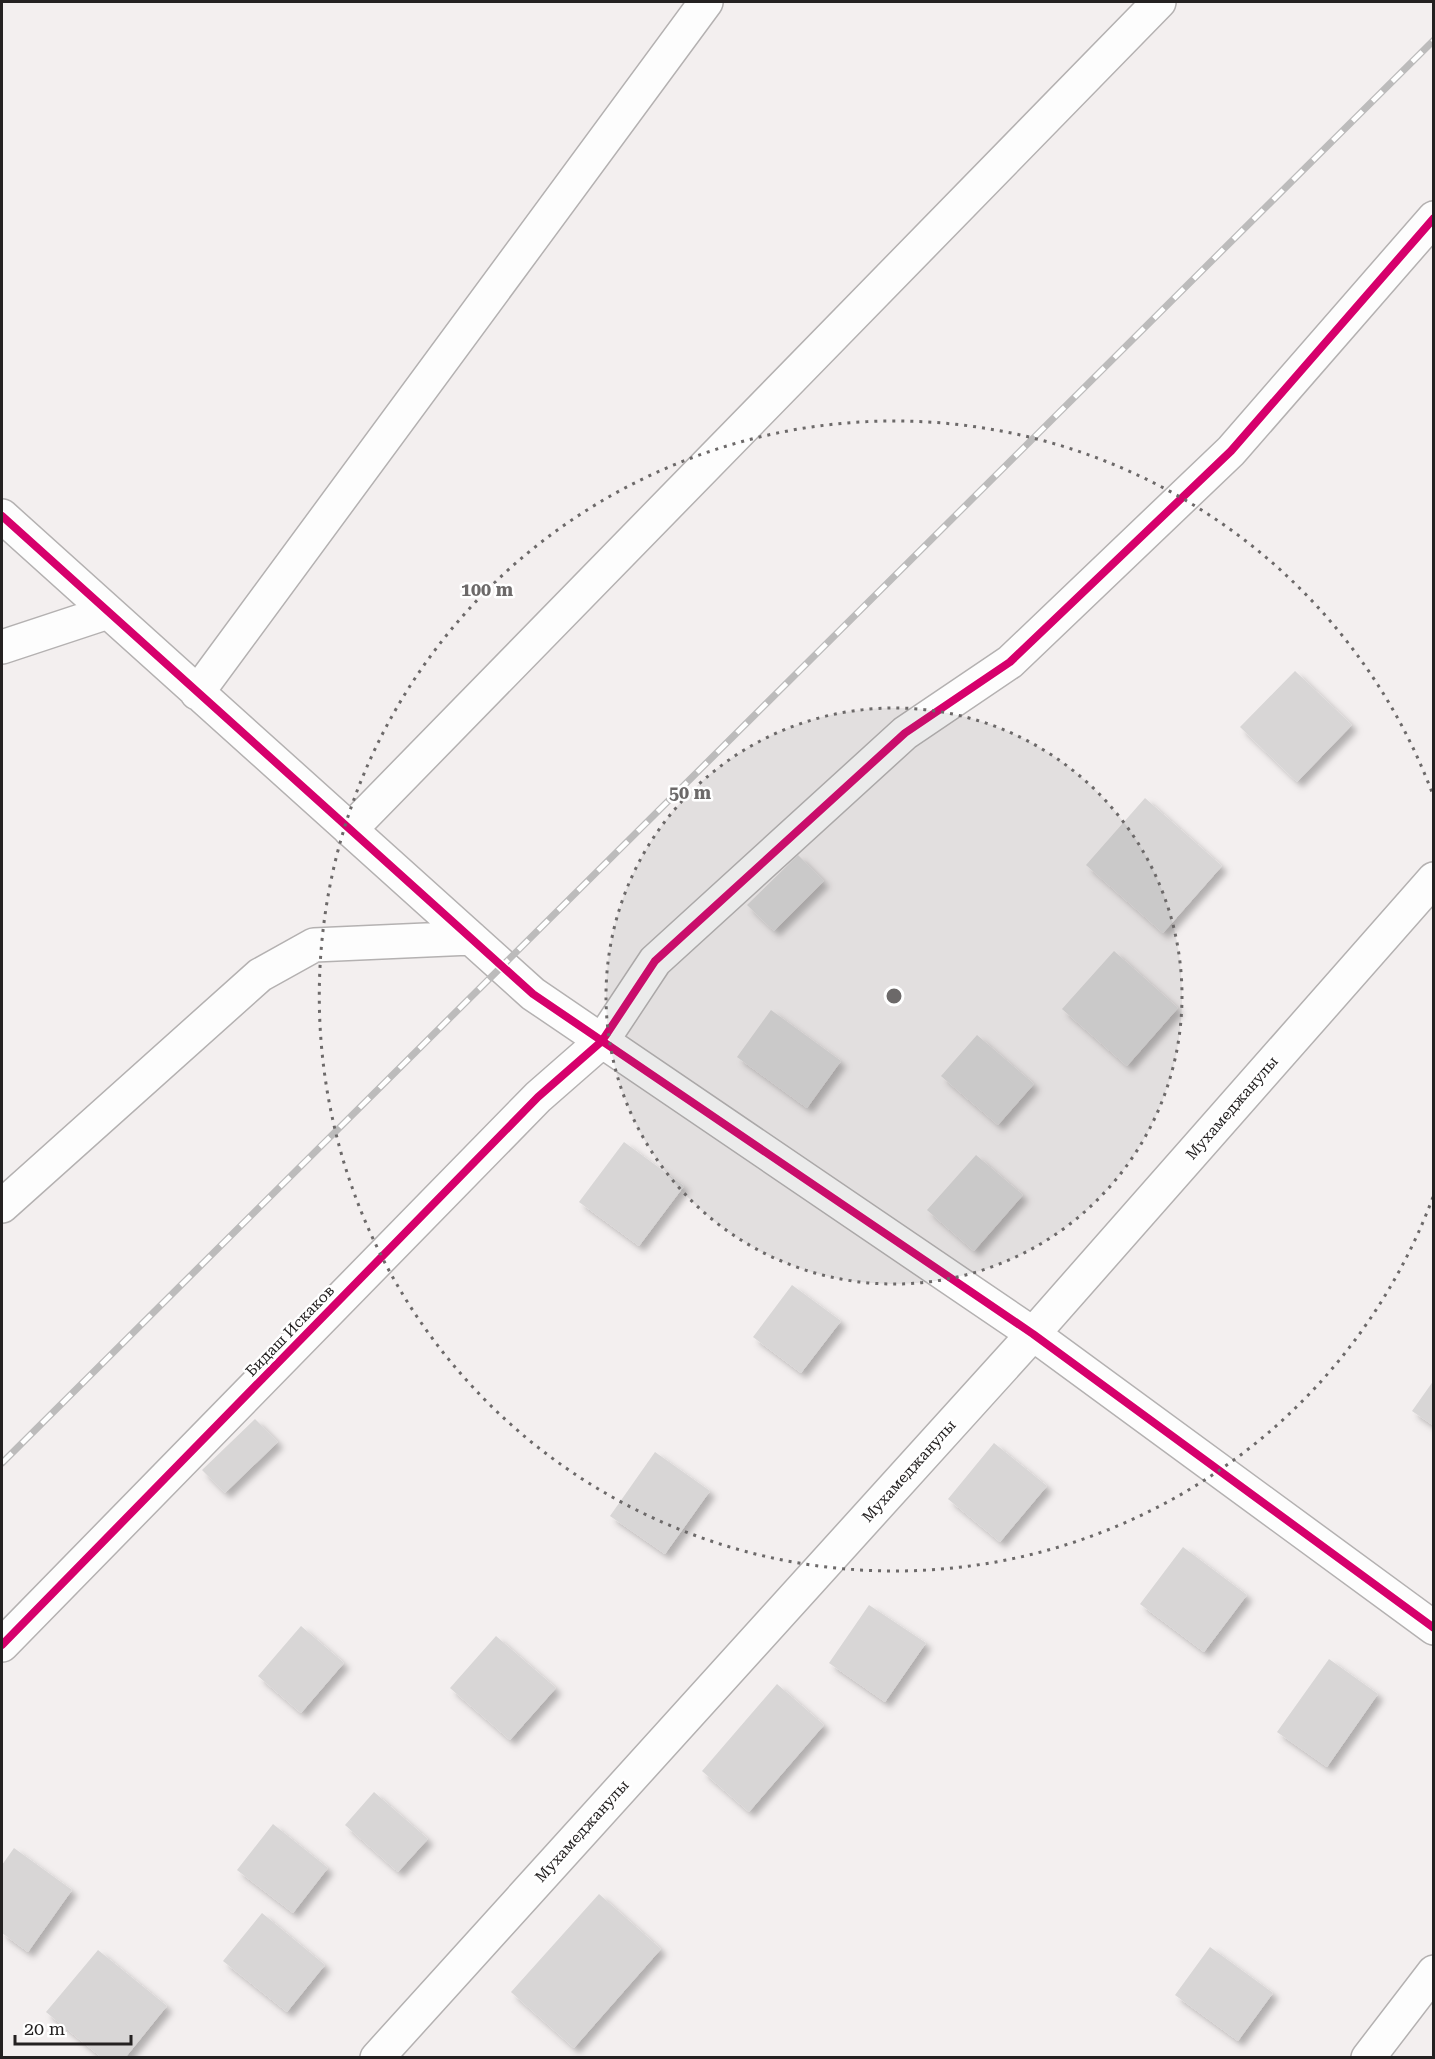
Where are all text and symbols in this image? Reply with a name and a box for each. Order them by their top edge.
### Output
text: 100 m [461,579,514,600]
text: 50 m [669,782,712,803]
centre of rings [884,986,904,1006]
street label: Мухамеджанулы [1182,1053,1282,1163]
street label: Бидаш Искаков [242,1282,338,1380]
street label: Мухамеджанулы [858,1416,960,1526]
street label: Мухамеджанулы [531,1776,633,1886]
scale bar [15,2008,130,2046]
text: 20 m [24,2018,65,2039]

